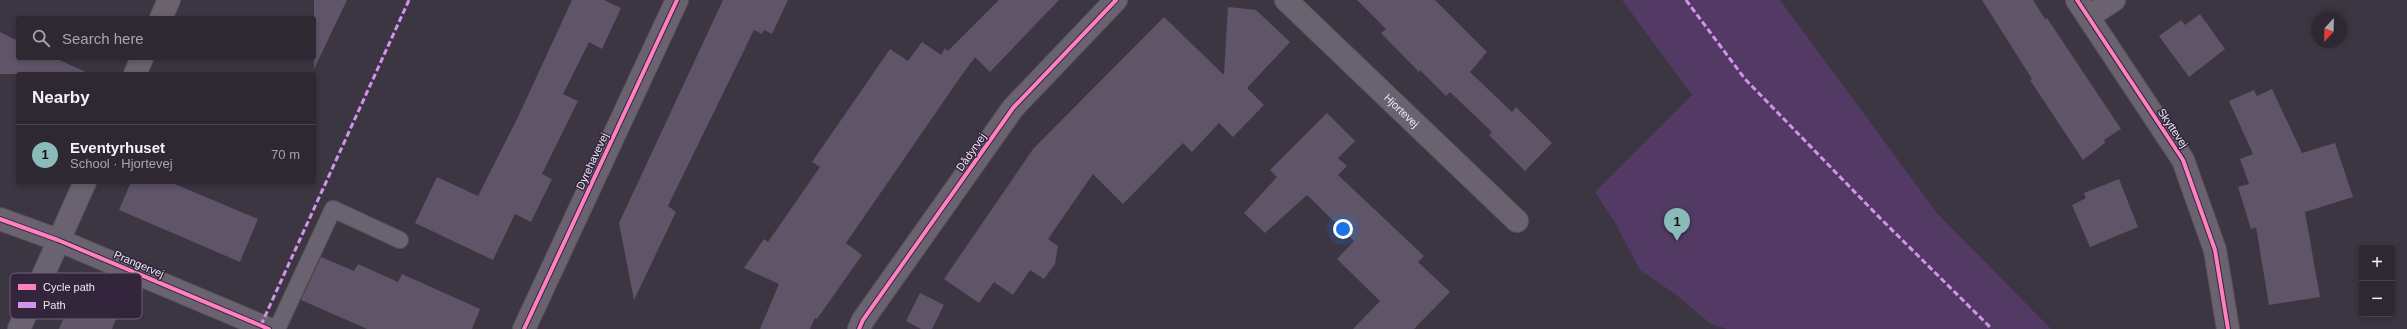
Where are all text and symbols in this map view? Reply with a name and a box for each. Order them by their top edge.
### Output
north arrow [2311,12,2347,48]
search box [16,16,316,60]
icon: search [30,27,52,49]
text: Search here [62,30,144,47]
text: Nearby [32,88,90,107]
street label: Hjortevej [1382,91,1421,130]
street label: Skyttevej [2156,106,2190,150]
street label: Dyrehavevej [574,131,610,191]
street label: Dådyrvej [954,131,988,173]
text: Eventyrhuset [70,139,165,156]
text: 1 [41,147,49,162]
text: 70 m [271,147,300,162]
text: School · Hjortevej [70,156,173,171]
pin: 1 [1664,208,1690,241]
your location [1333,219,1353,239]
map controls [2359,245,2395,317]
button: + [2359,245,2395,281]
street label: Prangervej [112,248,166,280]
legend [10,273,142,319]
text: Cycle path [43,281,95,293]
button: − [2359,281,2395,317]
text: Path [43,299,66,311]

